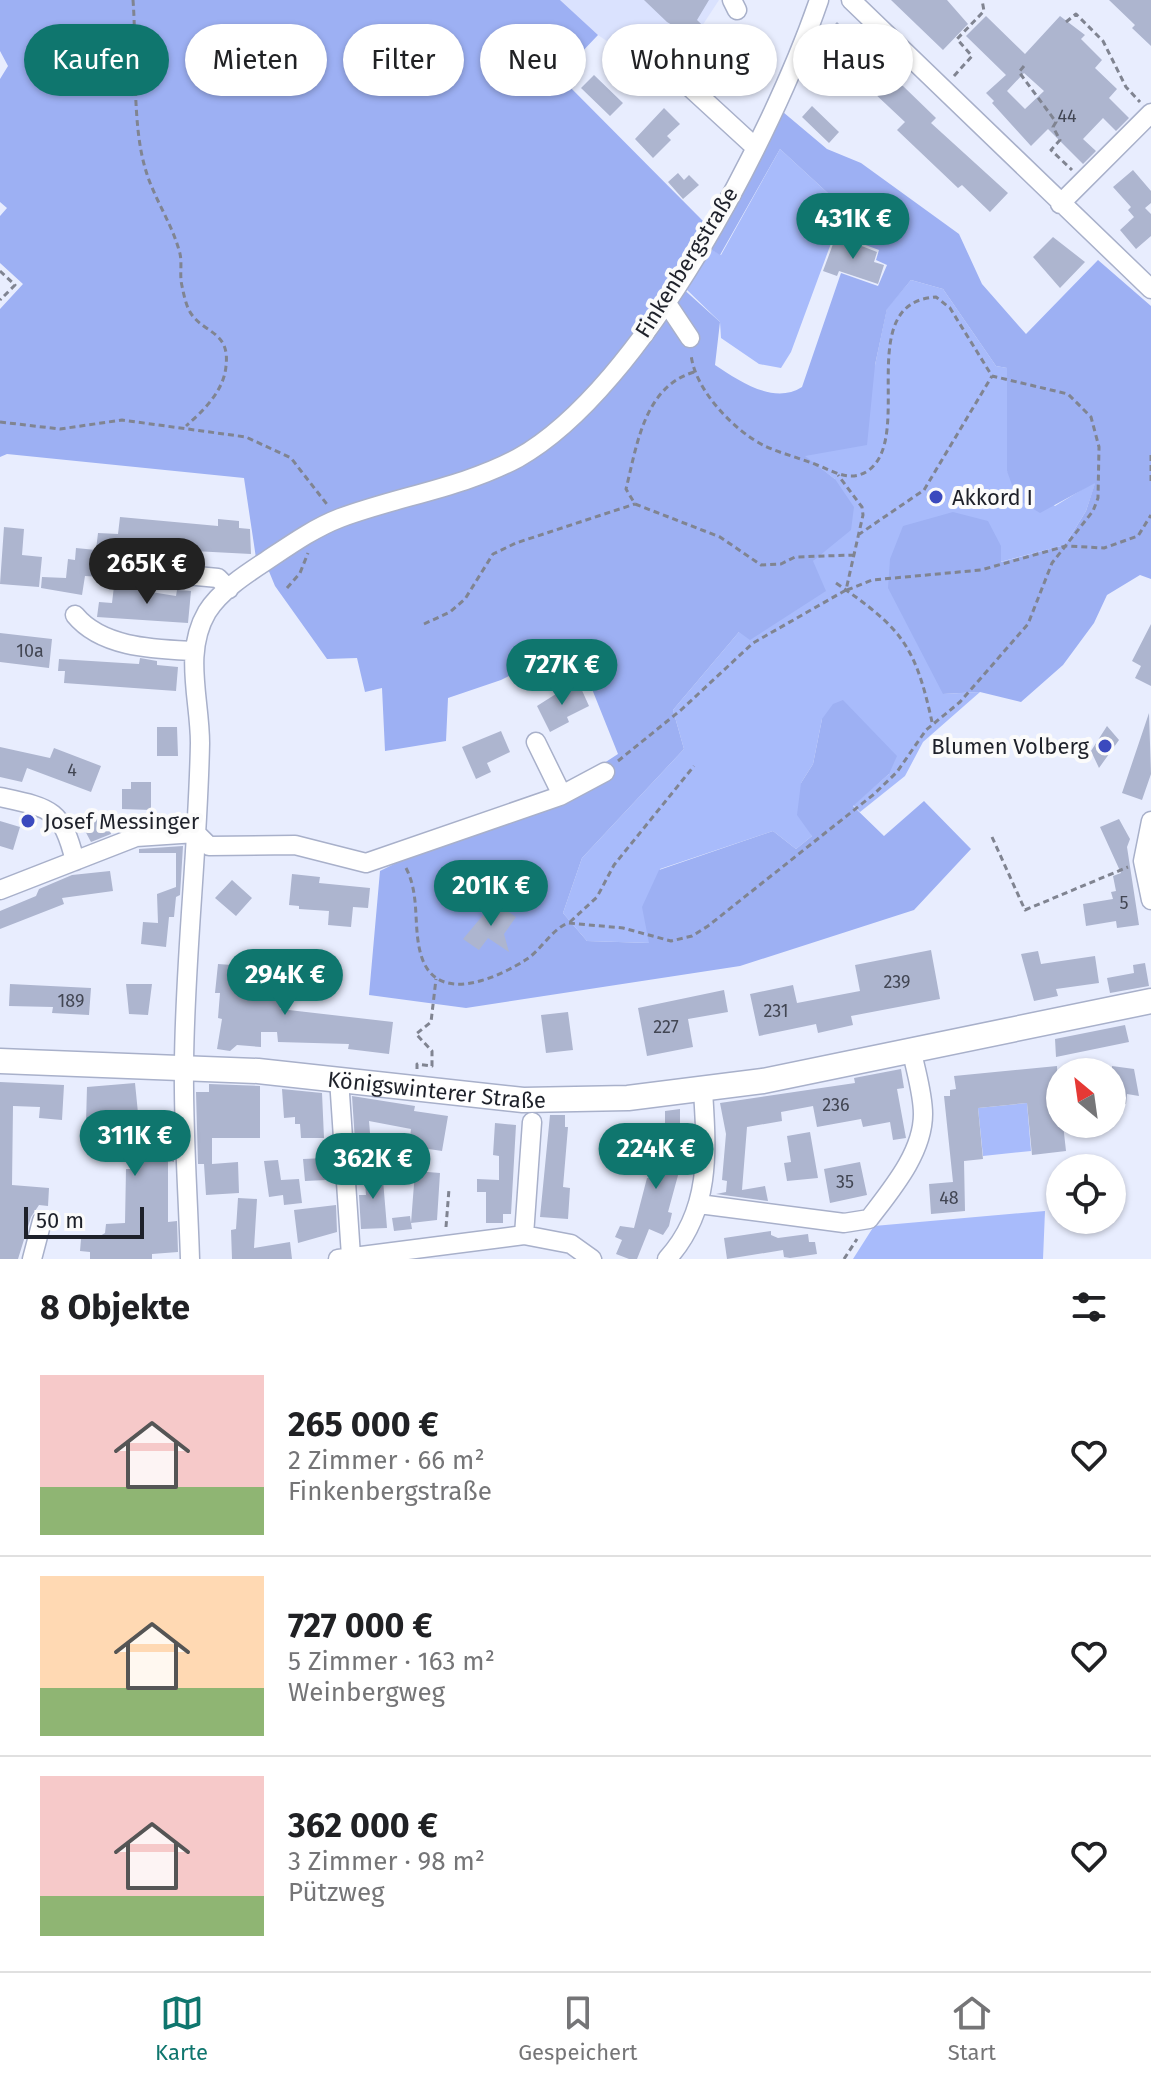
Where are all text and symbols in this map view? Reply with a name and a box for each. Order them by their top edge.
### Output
chip: Kaufen [24,24,169,96]
chip: Mieten [185,24,327,96]
chip: Filter [343,24,464,96]
chip: Neu [480,24,586,96]
chip: Wohnung [602,24,777,96]
chip: Haus [793,24,913,96]
house number: 44 [1057,105,1077,127]
street label: Finkenbergstraße [629,182,744,343]
pin: 431K € [788,193,918,261]
text: 431K € [814,203,892,234]
place label: Akkord I [952,484,1033,511]
marker: Akkord I [927,488,945,506]
pin: 265K € [82,538,212,606]
text: 265K € [107,548,187,579]
pin: 727K € [497,639,627,707]
house number: 10a [16,640,44,662]
text: 727K € [524,649,600,680]
place label: Blumen Volberg [931,733,1090,760]
marker: Blumen Volberg [1096,737,1114,755]
house number: 4 [67,759,77,781]
place label: Josef Messinger [44,808,200,835]
marker: Josef Messinger [19,812,37,830]
pin: 201K € [426,860,556,928]
text: 201K € [452,870,530,901]
house number: 5 [1119,892,1129,914]
pin: 294K € [220,949,350,1017]
text: 294K € [245,959,325,990]
house number: 239 [883,971,911,993]
house number: 189 [58,990,84,1012]
house number: 231 [763,1000,789,1022]
house number: 227 [653,1016,679,1038]
north arrow [1046,1058,1126,1138]
map controls [1046,1058,1126,1234]
street label: Königswinterer Straße [326,1066,546,1114]
house number: 236 [822,1094,850,1116]
pin: 311K € [70,1110,200,1178]
text: 311K € [98,1120,172,1151]
pin: 224K € [591,1123,721,1191]
pin: 362K € [308,1133,438,1201]
text: 224K € [617,1133,695,1164]
text: 362K € [333,1143,413,1174]
button: locate [1046,1154,1126,1234]
house number: 35 [836,1171,854,1193]
house number: 48 [939,1187,959,1209]
scale bar [24,1203,144,1239]
text: 50 m [36,1207,84,1234]
icon: filters [1067,1285,1111,1329]
text: 8 Objekte [40,1287,190,1328]
text: 265 000 € [288,1404,439,1445]
icon: home [104,1407,200,1503]
icon: heart [1067,1433,1111,1477]
text: 2 Zimmer · 66 m² [288,1445,485,1476]
text: Finkenbergstraße [288,1476,492,1507]
text: 727 000 € [288,1605,433,1646]
icon: home [104,1608,200,1704]
icon: heart [1067,1634,1111,1678]
text: 5 Zimmer · 163 m² [288,1646,495,1677]
text: Weinbergweg [288,1677,445,1708]
text: 362 000 € [288,1805,438,1846]
icon: home [104,1808,200,1904]
icon: heart [1067,1834,1111,1878]
text: 3 Zimmer · 98 m² [288,1846,485,1877]
text: Pützweg [288,1877,385,1908]
tab: Karte [155,1991,208,2066]
tab: Gespeichert [518,1991,637,2066]
tab: Start [948,1991,996,2066]

